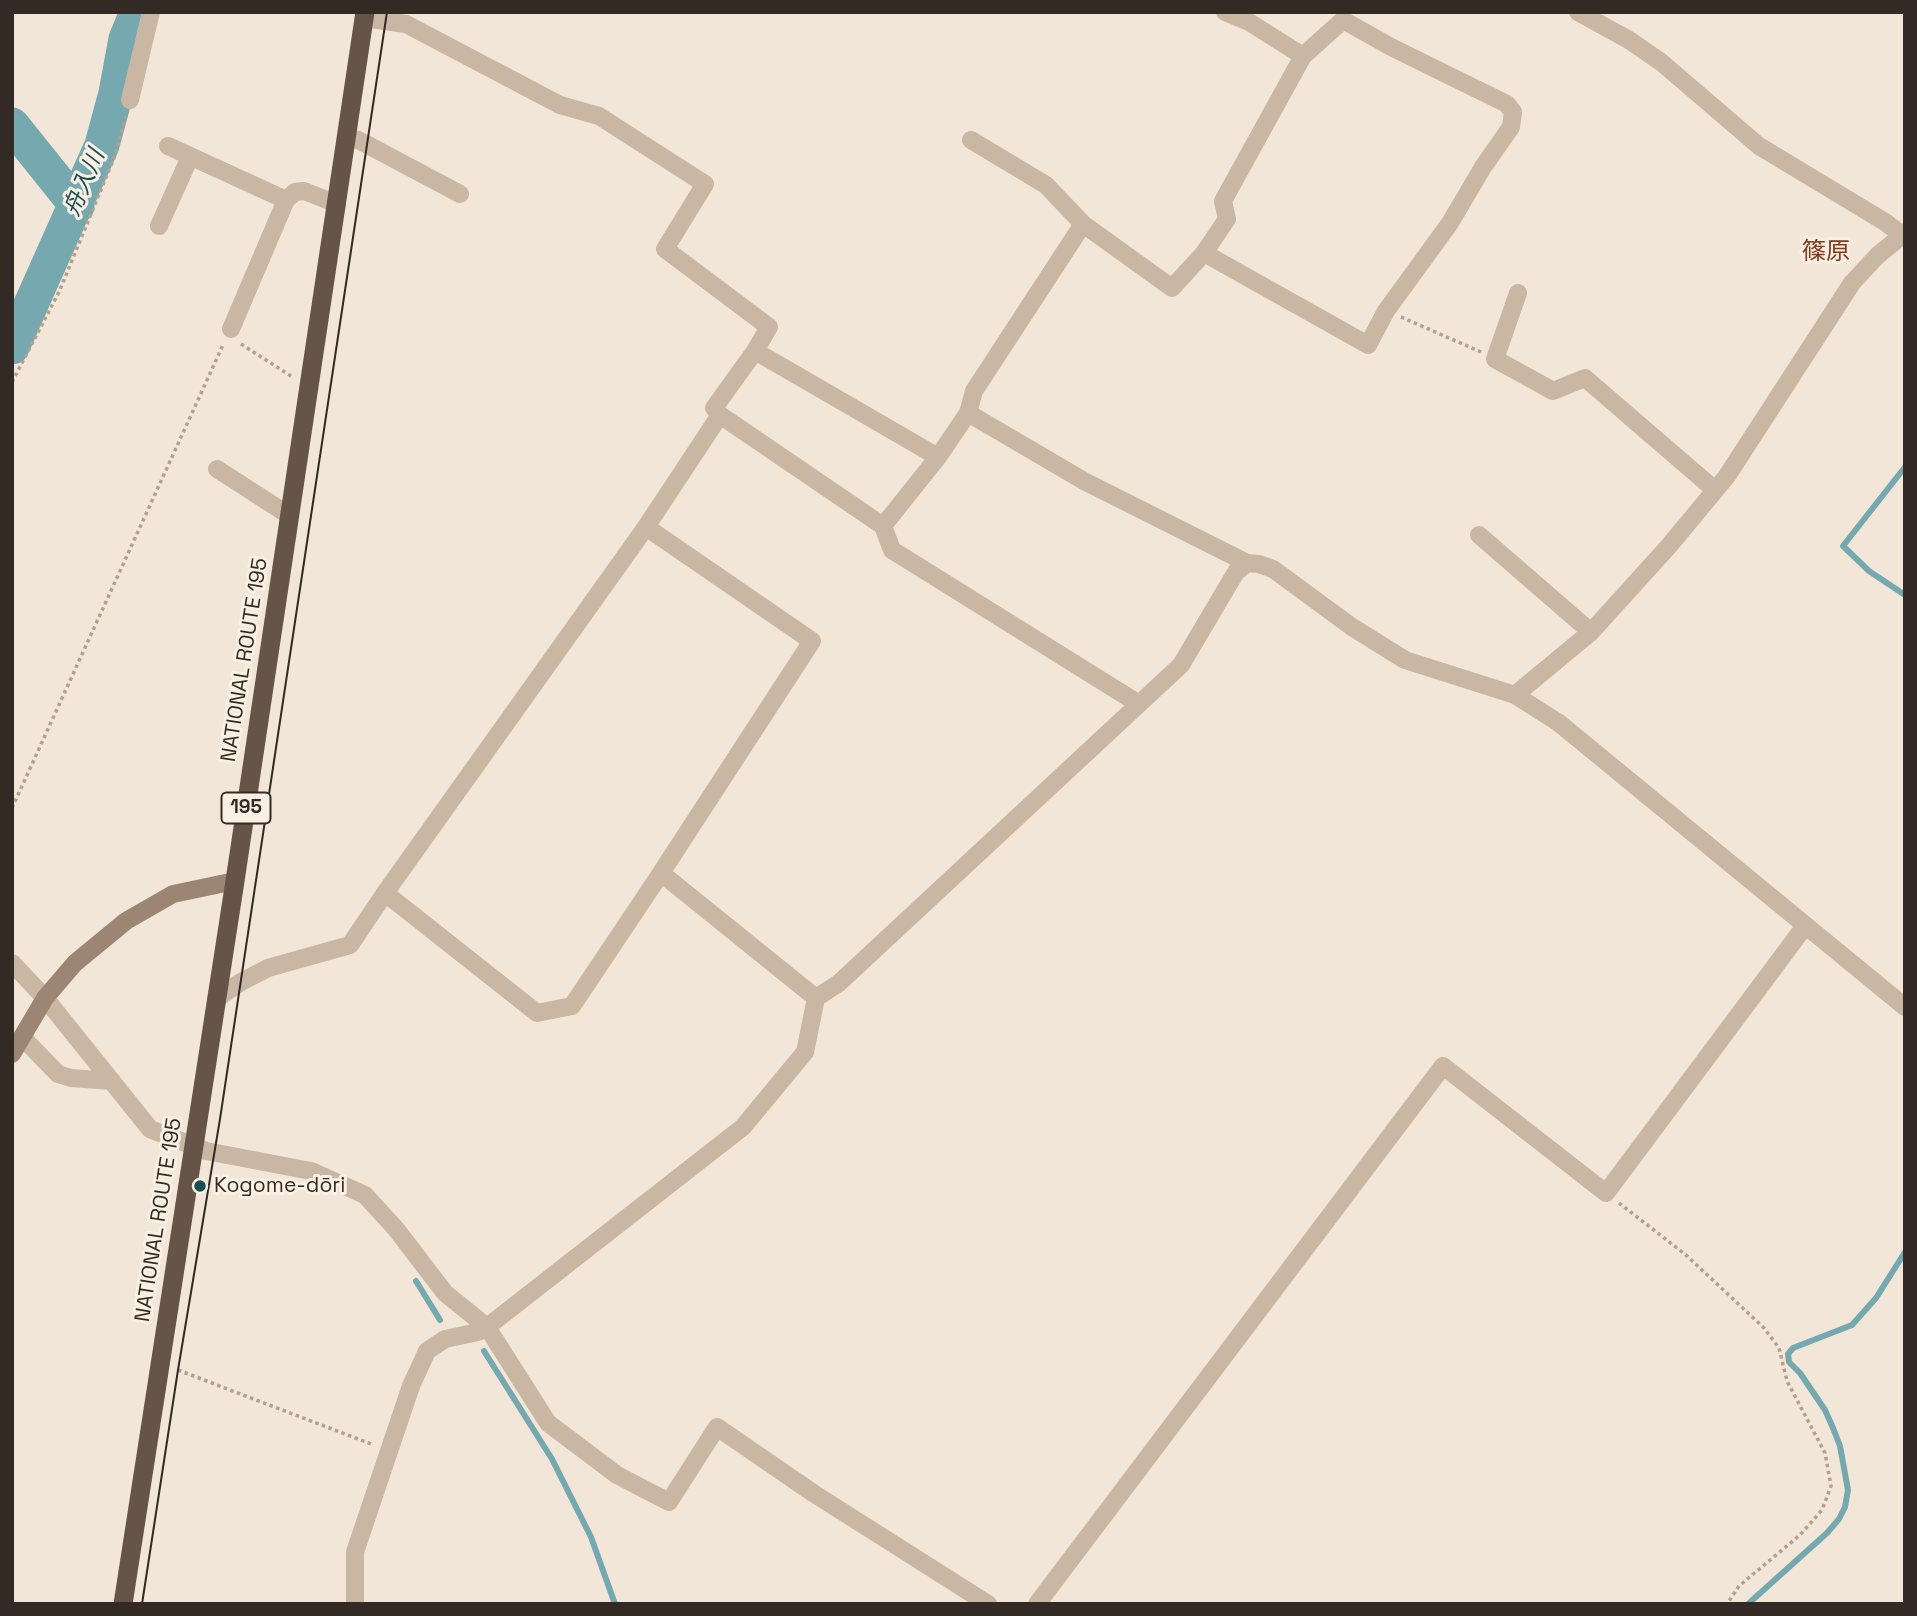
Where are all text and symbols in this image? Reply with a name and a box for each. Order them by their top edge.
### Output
water label: 舟入川 [59,146,111,220]
district label: 篠原 [1802,238,1850,266]
street label: NATIONAL ROUTE 195 [216,556,274,764]
road number: 195 [222,792,270,824]
street label: NATIONAL ROUTE 195 [130,1116,188,1324]
place label: Kogome-dōri [214,1173,345,1199]
marker: Kogome-dōri [192,1178,208,1194]

